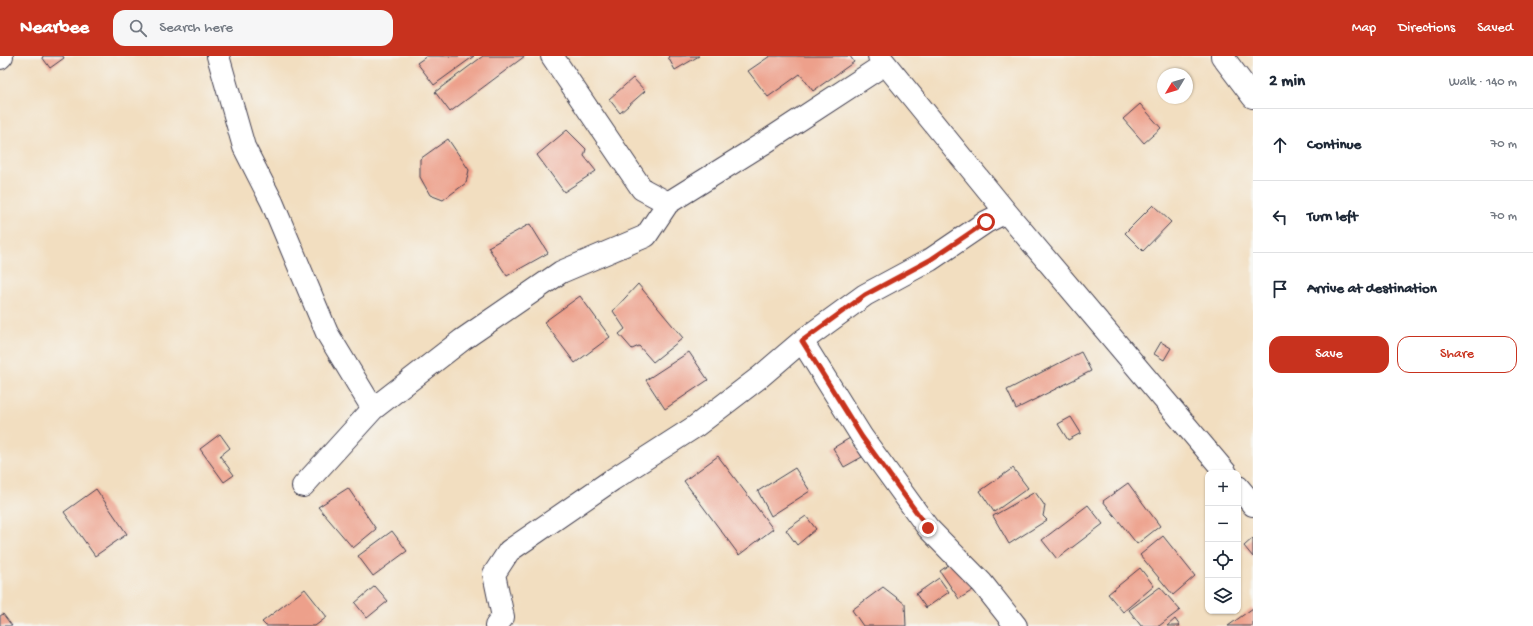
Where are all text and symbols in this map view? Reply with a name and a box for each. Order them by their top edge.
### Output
search box [113,10,393,46]
text: Nearbee [20,17,89,40]
icon: search [127,17,149,39]
text: Search here [159,19,233,37]
text: Map [1352,20,1376,37]
text: Directions [1398,20,1455,37]
text: Saved [1477,20,1513,37]
north arrow [1157,68,1193,104]
text: 2 min [1269,72,1305,92]
text: Walk · 140 m [1449,75,1517,90]
icon: ahead [1269,134,1291,156]
text: Continue [1307,136,1361,154]
text: 70 m [1491,137,1517,152]
icon: left [1269,206,1291,228]
text: Turn left [1307,208,1358,226]
text: 70 m [1491,209,1517,224]
route start [977,213,995,231]
icon: arrive [1269,278,1291,300]
text: Arrive at destination [1307,280,1437,298]
button: Save [1269,336,1389,373]
button: Share [1397,336,1517,373]
map controls [1205,470,1241,614]
button: + [1205,470,1241,506]
button: − [1205,506,1241,542]
route end [919,519,937,537]
button: locate [1205,542,1241,578]
button: layers [1205,578,1241,614]

